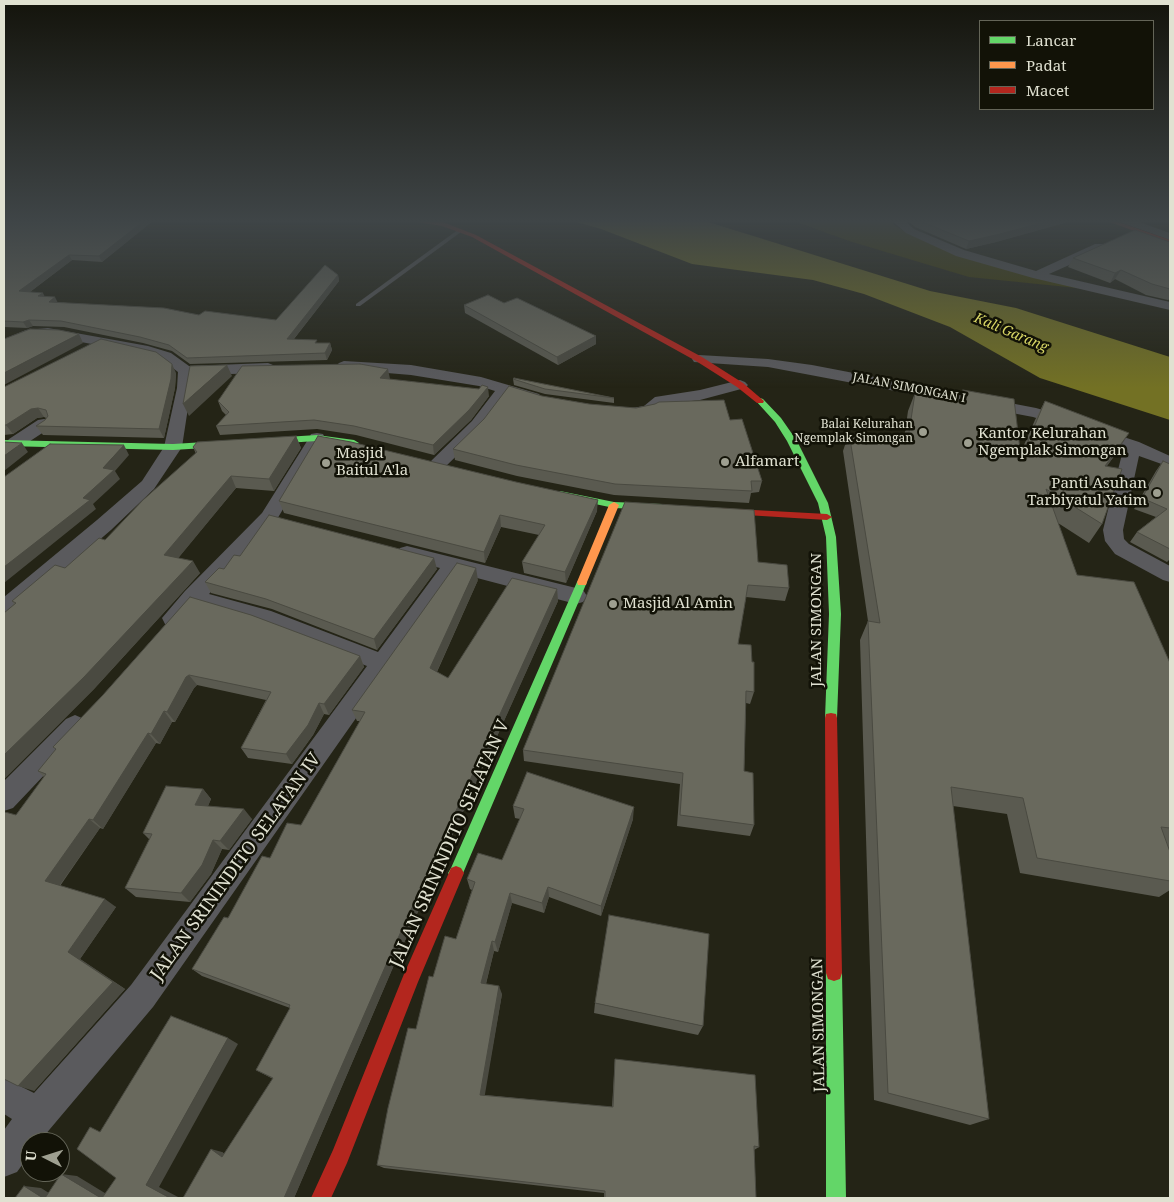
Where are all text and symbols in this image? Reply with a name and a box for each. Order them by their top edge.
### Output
legend [979,20,1154,110]
text: Lancar [1026,30,1076,50]
text: Padat [1026,55,1066,75]
text: Macet [1026,80,1069,100]
water label: Kali Garang [971,310,1051,356]
street label: JALAN SIMONGAN I [851,370,967,406]
place label: Balai Kelurahan Ngemplak Simongan [794,418,913,446]
place label: Kantor Kelurahan Ngemplak Simongan [978,425,1126,460]
marker: Balai Kelurahan Ngemplak Simongan [917,426,929,438]
marker: Kantor Kelurahan Ngemplak Simongan [962,437,974,449]
place label: Masjid Baitul A'la [336,445,408,480]
place label: Alfamart [735,453,799,471]
marker: Alfamart [719,456,731,468]
marker: Masjid Baitul A'la [320,457,332,469]
place label: Panti Asuhan Tarbiyatul Yatim [1027,475,1147,510]
marker: Panti Asuhan Tarbiyatul Yatim [1151,487,1163,499]
street label: JALAN SIMONGAN [808,553,826,687]
place label: Masjid Al Amin [623,595,733,613]
marker: Masjid Al Amin [607,598,619,610]
street label: JALAN SRININDITO SELATAN V [385,717,515,971]
street label: JALAN SRININDITO SELATAN IV [146,749,326,985]
street label: JALAN SIMONGAN [809,958,829,1092]
north arrow [20,1132,70,1182]
text: U [21,1150,40,1162]

